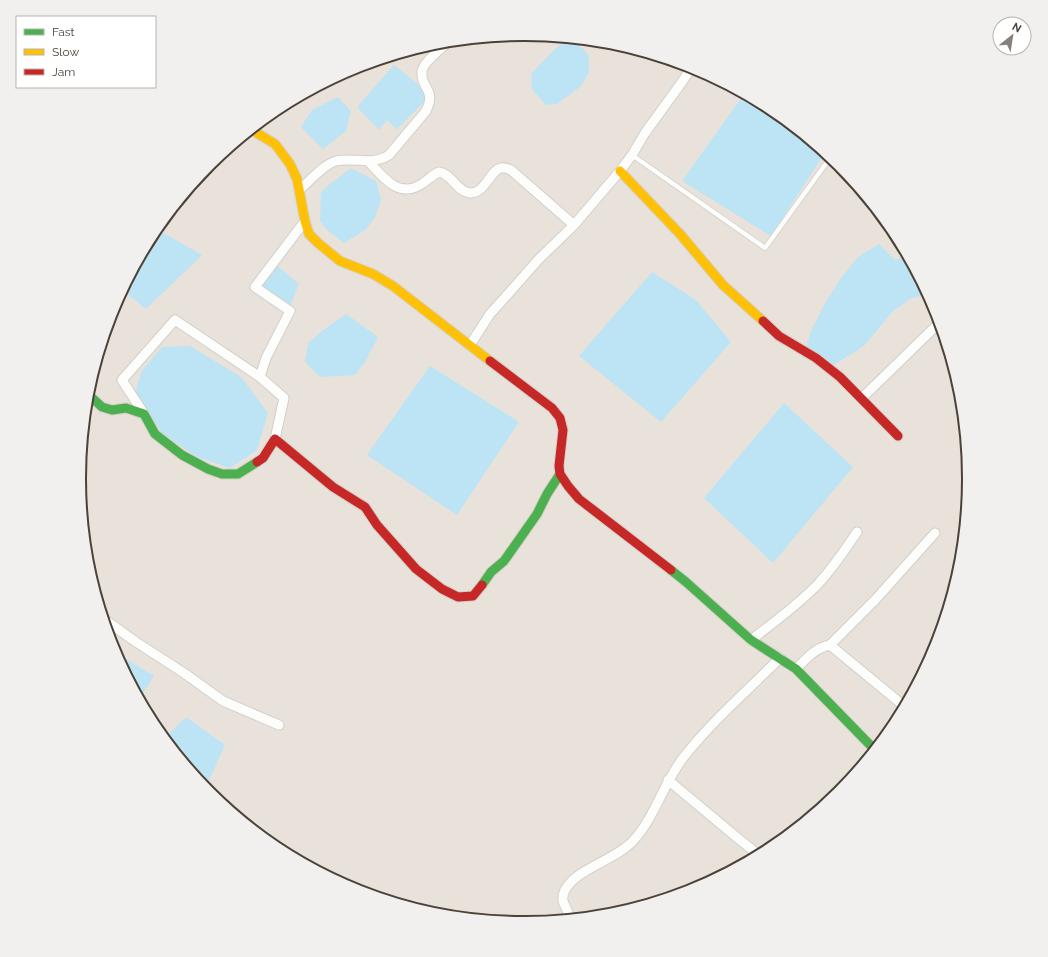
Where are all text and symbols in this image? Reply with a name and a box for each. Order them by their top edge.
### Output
legend [16,16,156,88]
north arrow [992,16,1032,56]
text: N [1010,20,1024,36]
text: Fast [52,25,75,39]
text: Slow [52,45,79,59]
text: Jam [52,65,75,79]

